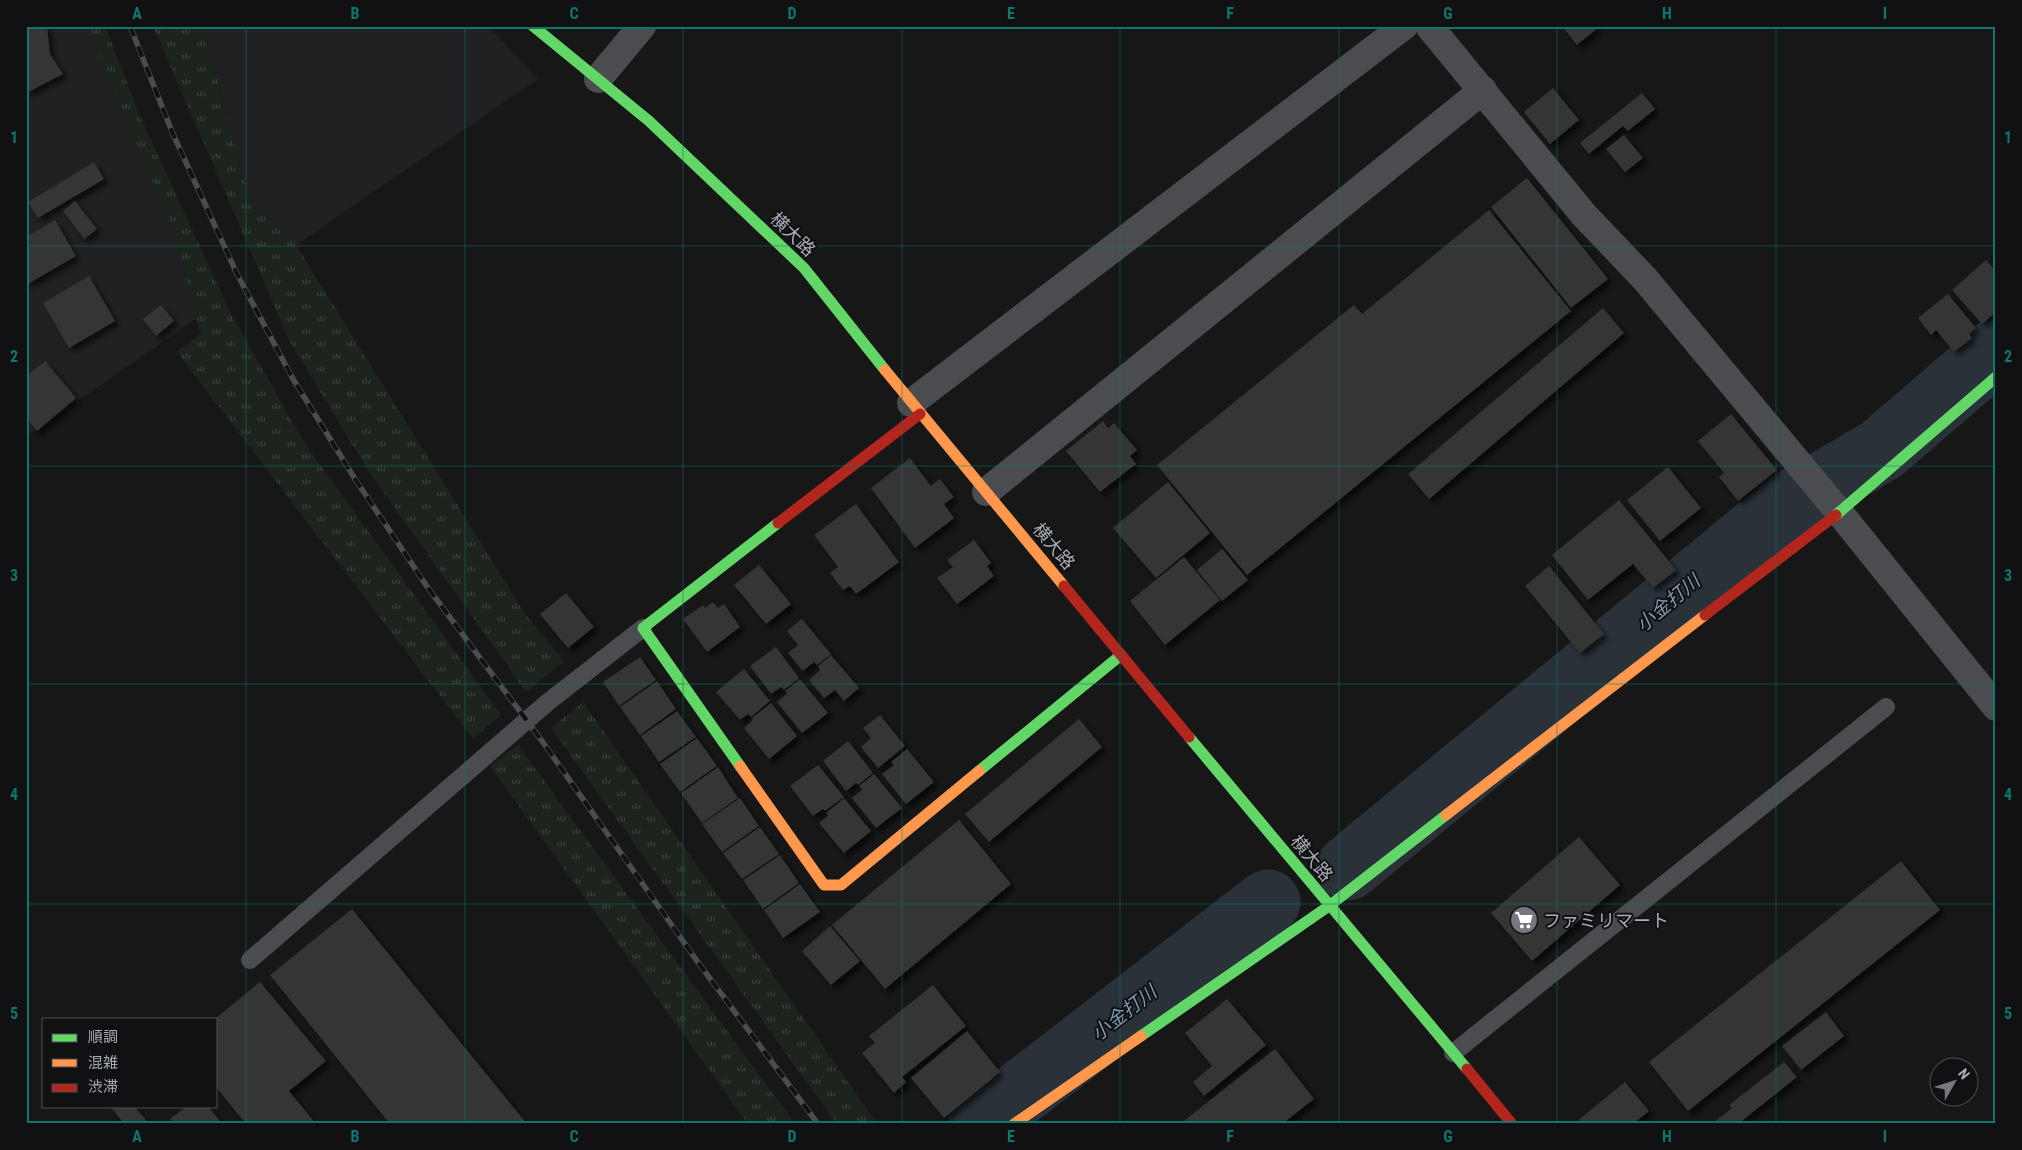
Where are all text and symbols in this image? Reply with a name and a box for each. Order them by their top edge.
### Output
text: A [132,4,142,23]
text: B [351,4,360,23]
text: C [569,4,579,23]
text: D [787,4,797,23]
text: E [1007,4,1015,23]
text: F [1226,4,1234,23]
text: G [1443,4,1453,23]
text: H [1662,4,1672,23]
text: I [1883,4,1887,23]
text: 1 [10,128,18,147]
text: 1 [2004,128,2012,147]
street label: 横大路 [766,208,820,260]
text: 2 [10,347,18,366]
text: 2 [2004,347,2012,366]
street label: 横大路 [1029,519,1079,573]
text: 3 [10,566,18,585]
text: 3 [2004,566,2012,585]
water label: 小金打川 [1631,568,1706,636]
text: 4 [10,785,18,804]
text: 4 [2004,785,2012,804]
street label: 横大路 [1287,831,1337,885]
supermarket icon: ファミリマート [1509,905,1539,935]
place label: ファミリマート [1543,910,1669,931]
water label: 小金打川 [1087,979,1163,1045]
text: 5 [10,1004,18,1023]
text: 5 [2004,1004,2012,1023]
legend [42,1018,218,1108]
text: 順調 [88,1028,118,1046]
text: 混雑 [88,1054,118,1072]
north arrow [1930,1058,1980,1108]
text: N [1955,1065,1973,1082]
text: 渋滞 [88,1078,118,1096]
text: A [132,1127,142,1146]
text: B [351,1127,360,1146]
text: C [569,1127,579,1146]
text: D [787,1127,797,1146]
text: E [1007,1127,1015,1146]
text: F [1226,1127,1234,1146]
text: G [1443,1127,1453,1146]
text: H [1662,1127,1672,1146]
text: I [1883,1127,1887,1146]

